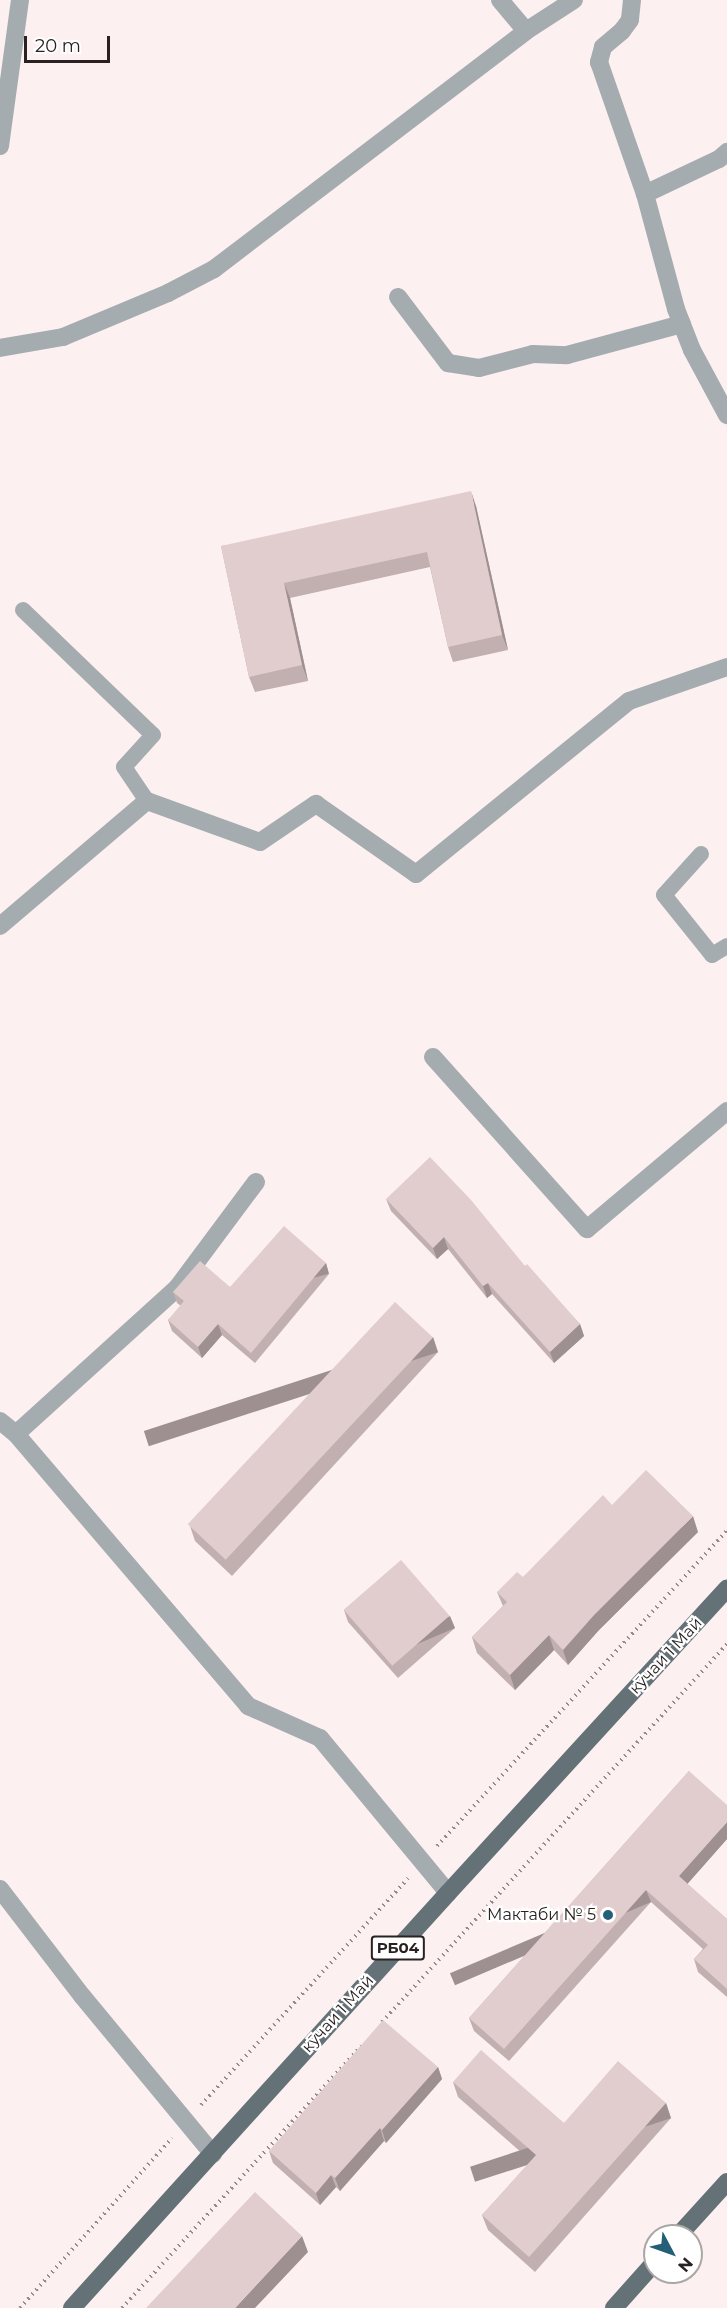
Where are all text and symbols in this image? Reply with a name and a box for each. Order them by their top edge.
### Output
scale bar [27,24,112,62]
text: 20 m [35,35,81,57]
street label: кӯчаи 1 Май [626,1614,706,1698]
place label: Мактаби № 5 [487,1905,596,1925]
marker: Мактаби № 5 [601,1908,615,1922]
road number: РБ04 [370,1936,426,1960]
street label: кӯчаи 1 Май [298,1971,378,2057]
north arrow [643,2224,703,2284]
text: N [674,2254,697,2276]

